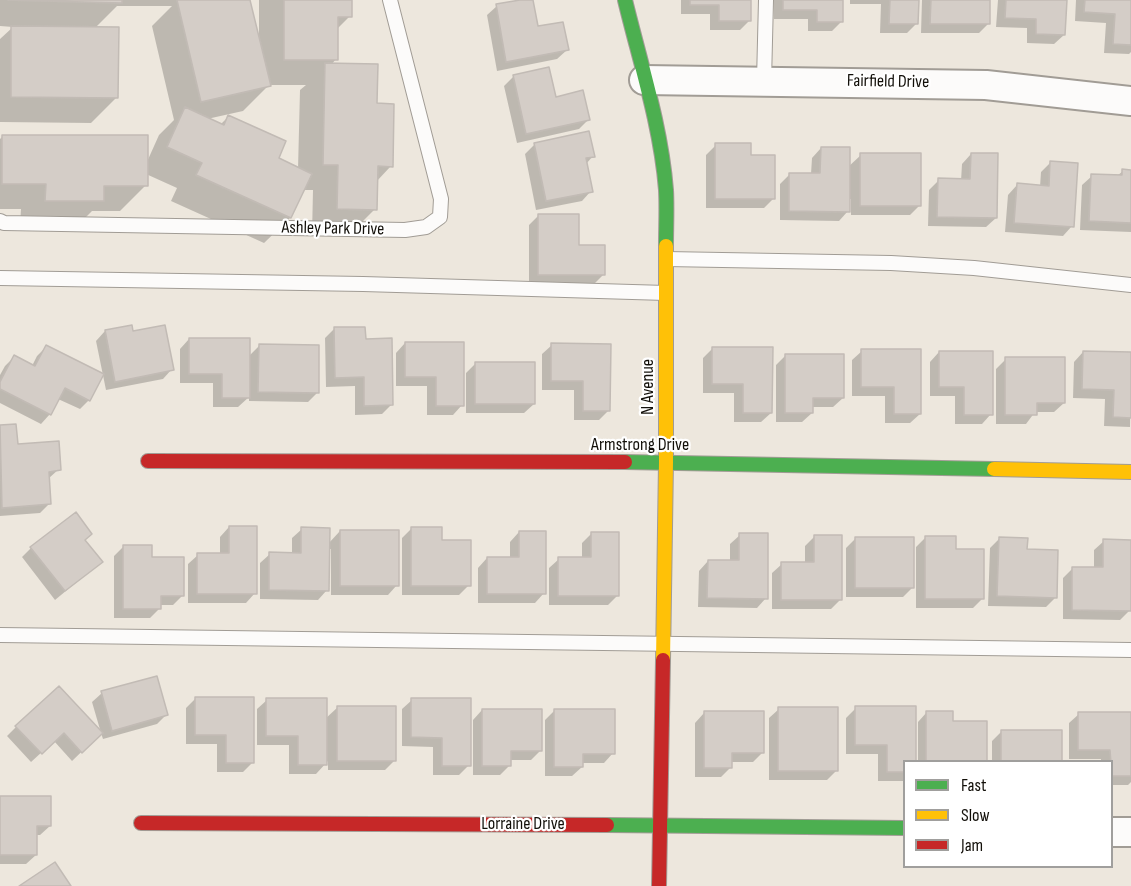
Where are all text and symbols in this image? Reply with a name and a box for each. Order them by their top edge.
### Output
street label: Fairfield Drive [847,70,929,94]
street label: Ashley Park Drive [281,217,385,241]
street label: N Avenue [637,359,659,415]
street label: Armstrong Drive [591,434,689,456]
legend [903,760,1113,868]
text: Fast [961,775,986,796]
text: Slow [961,805,990,826]
street label: Lorraine Drive [481,813,565,835]
text: Jam [961,835,983,856]

